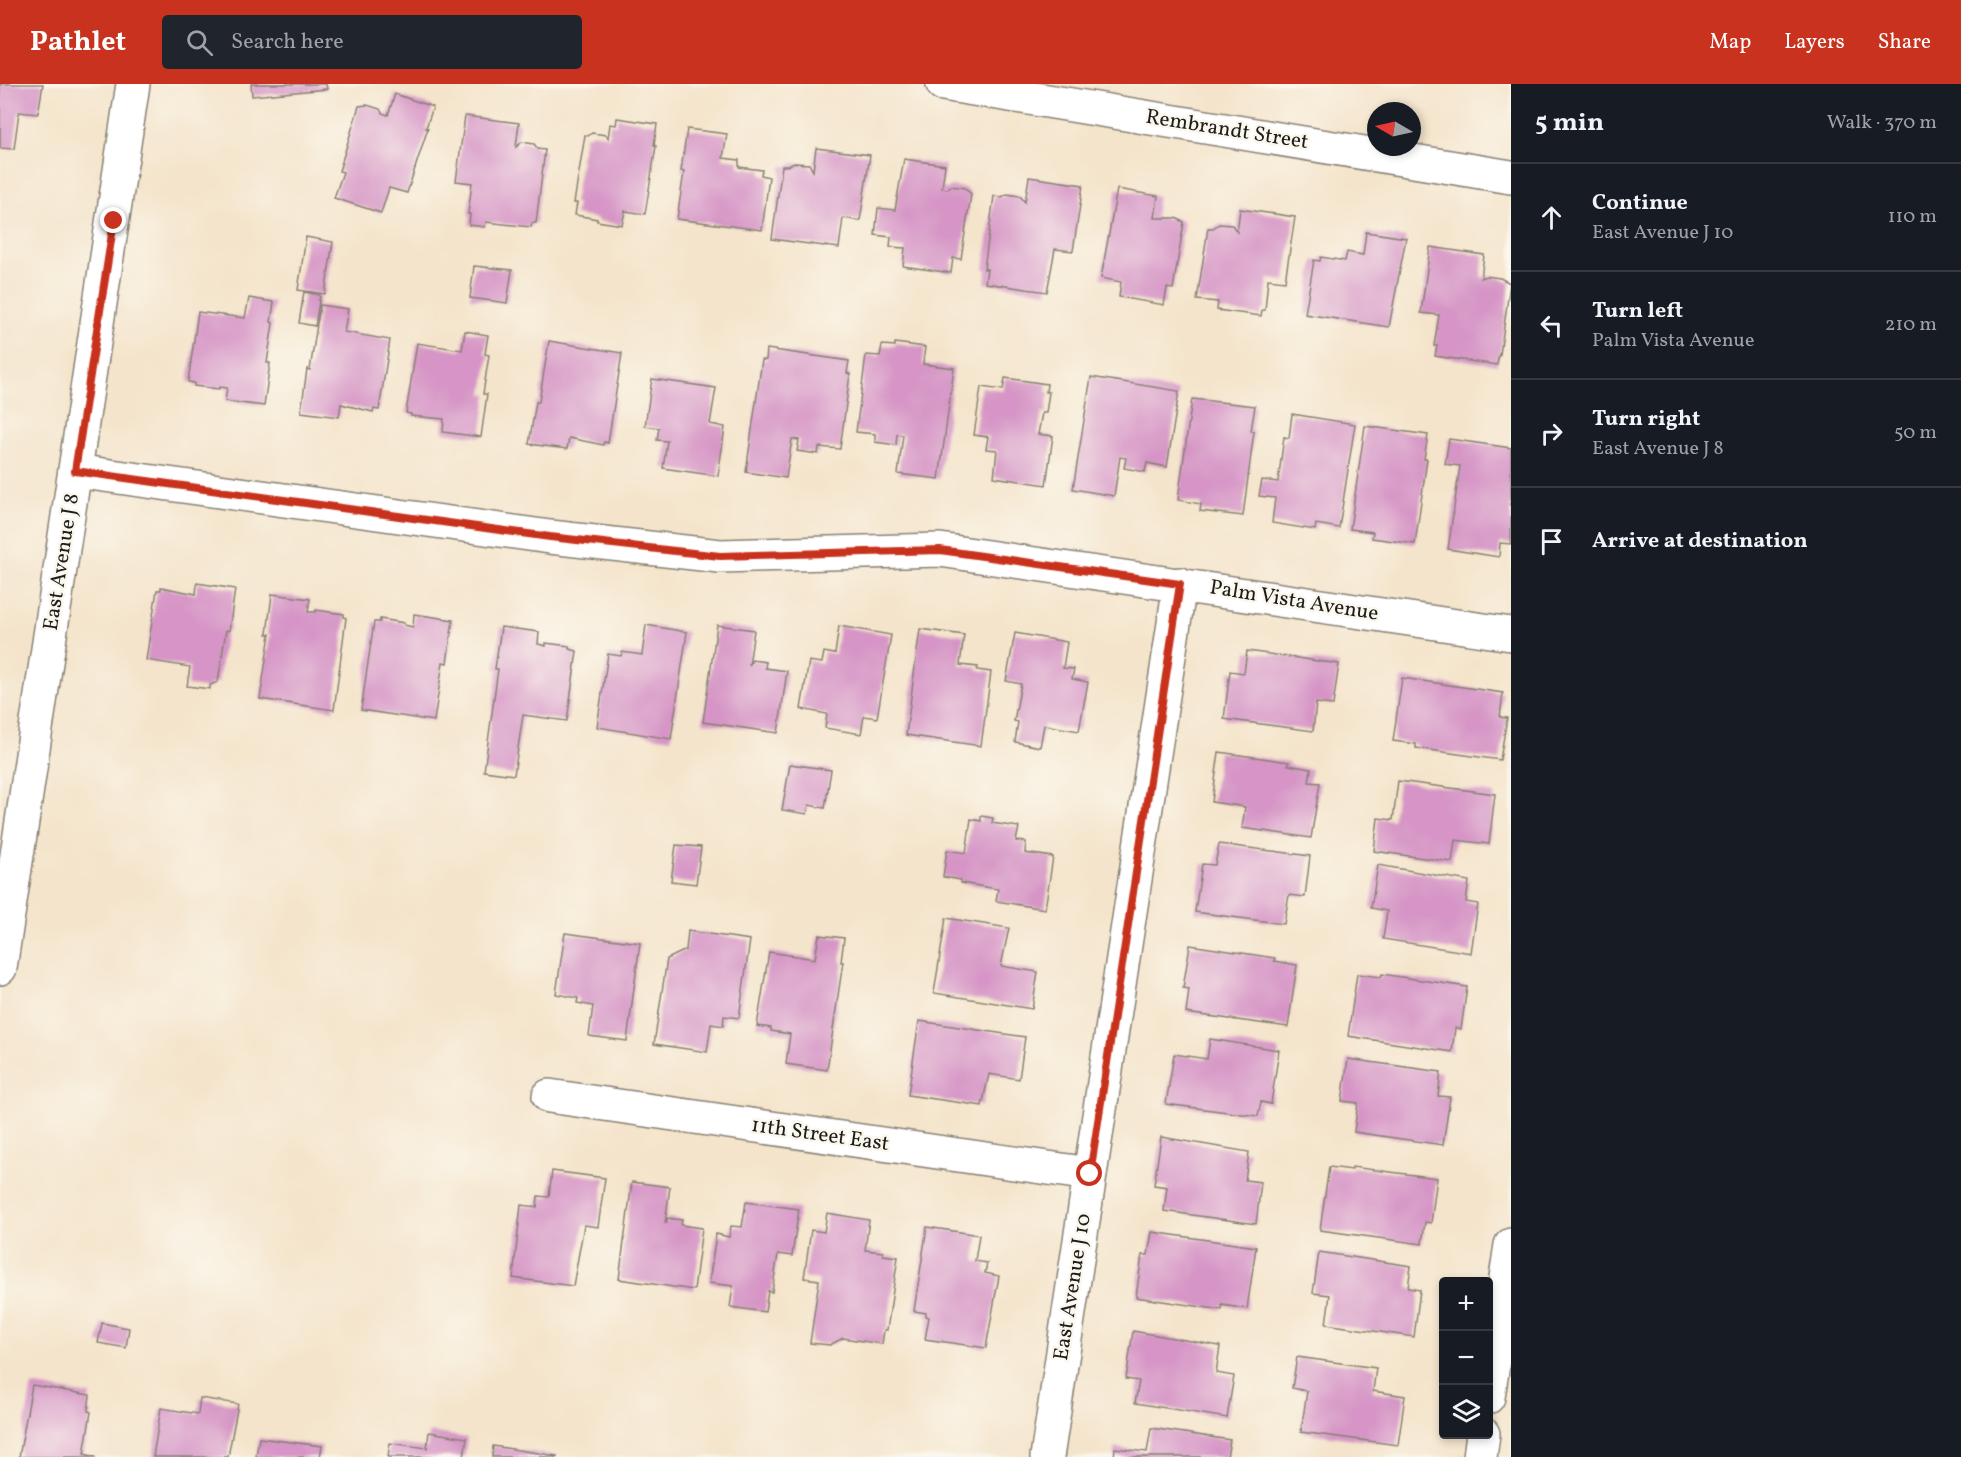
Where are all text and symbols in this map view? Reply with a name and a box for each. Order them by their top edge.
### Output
search box [162,15,582,69]
text: Pathlet [30,23,126,62]
icon: search [183,26,216,59]
text: Search here [231,27,344,58]
text: Map [1709,28,1751,57]
text: Layers [1784,28,1845,57]
text: Share [1878,28,1931,57]
north arrow [1367,102,1421,156]
street label: Rembrandt Street [1144,103,1310,157]
text: 5 min [1535,105,1604,141]
text: Walk · 370 m [1827,109,1937,137]
text: Continue [1592,188,1688,219]
icon: ahead [1535,201,1568,234]
text: 110 m [1888,203,1937,231]
route end [100,207,126,233]
text: East Avenue J 10 [1592,219,1733,247]
text: Turn left [1592,296,1683,327]
icon: left [1535,309,1568,342]
text: 210 m [1885,311,1937,339]
text: Palm Vista Avenue [1592,327,1754,355]
text: Turn right [1592,404,1700,435]
icon: right [1535,417,1568,450]
text: 50 m [1894,419,1937,447]
text: East Avenue J 8 [1592,435,1724,463]
street label: East Avenue J 8 [37,491,87,633]
icon: arrive [1535,525,1568,558]
text: Arrive at destination [1592,526,1808,557]
street label: Palm Vista Avenue [1208,573,1380,629]
street label: 11th Street East [749,1111,891,1159]
route start [1076,1160,1102,1186]
street label: East Avenue J 10 [1047,1211,1099,1363]
map controls [1439,1277,1493,1439]
button: + [1439,1277,1493,1331]
button: − [1439,1331,1493,1385]
button: layers [1439,1385,1493,1439]

